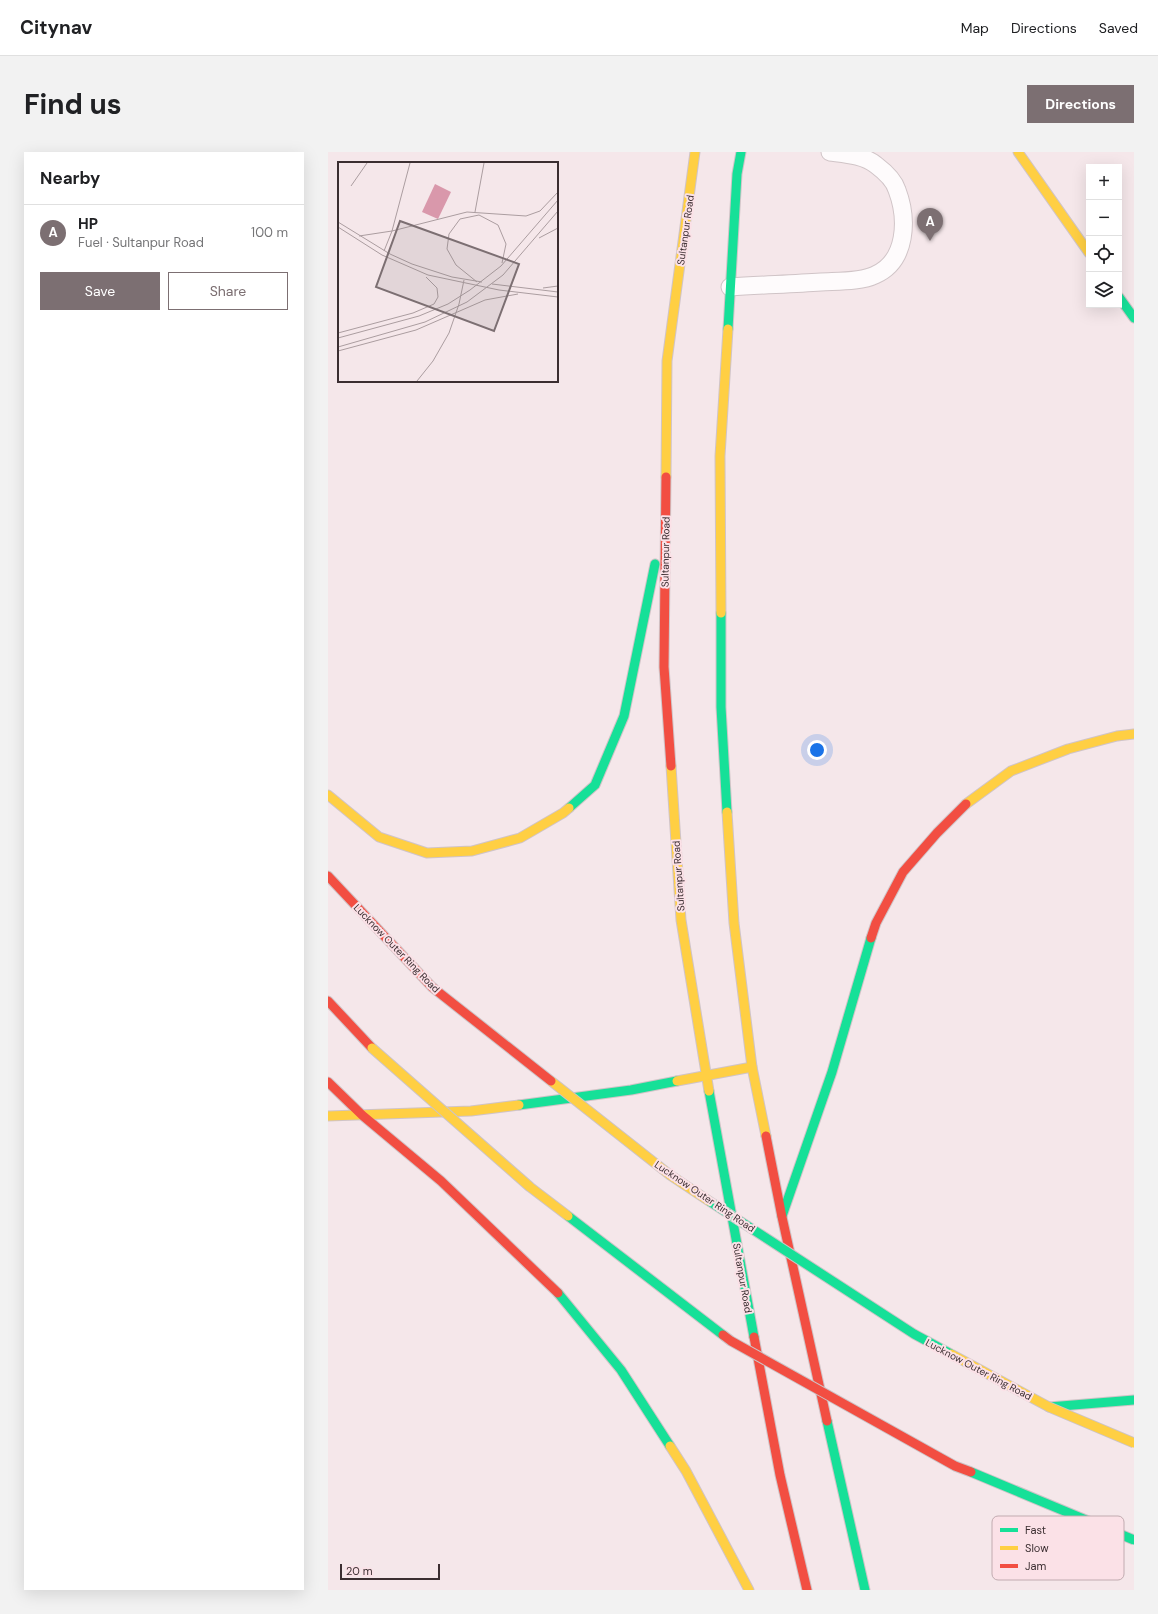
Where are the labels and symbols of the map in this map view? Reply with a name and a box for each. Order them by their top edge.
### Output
inset map [338,162,558,382]
street label: Sultanpur Road [674,194,697,266]
pin: A [917,208,943,241]
street label: Sultanpur Road [658,517,673,587]
your location [807,740,827,760]
street label: Sultanpur Road [670,840,687,912]
street label: Lucknow Outer Ring Road [351,901,442,995]
street label: Lucknow Outer Ring Road [652,1158,757,1235]
street label: Sultanpur Road [730,1242,755,1314]
street label: Lucknow Outer Ring Road [923,1336,1034,1403]
legend [992,1516,1124,1580]
text: Fast [1025,1523,1046,1537]
text: Slow [1025,1541,1049,1555]
text: Jam [1025,1559,1046,1573]
scale bar [340,1562,440,1581]

